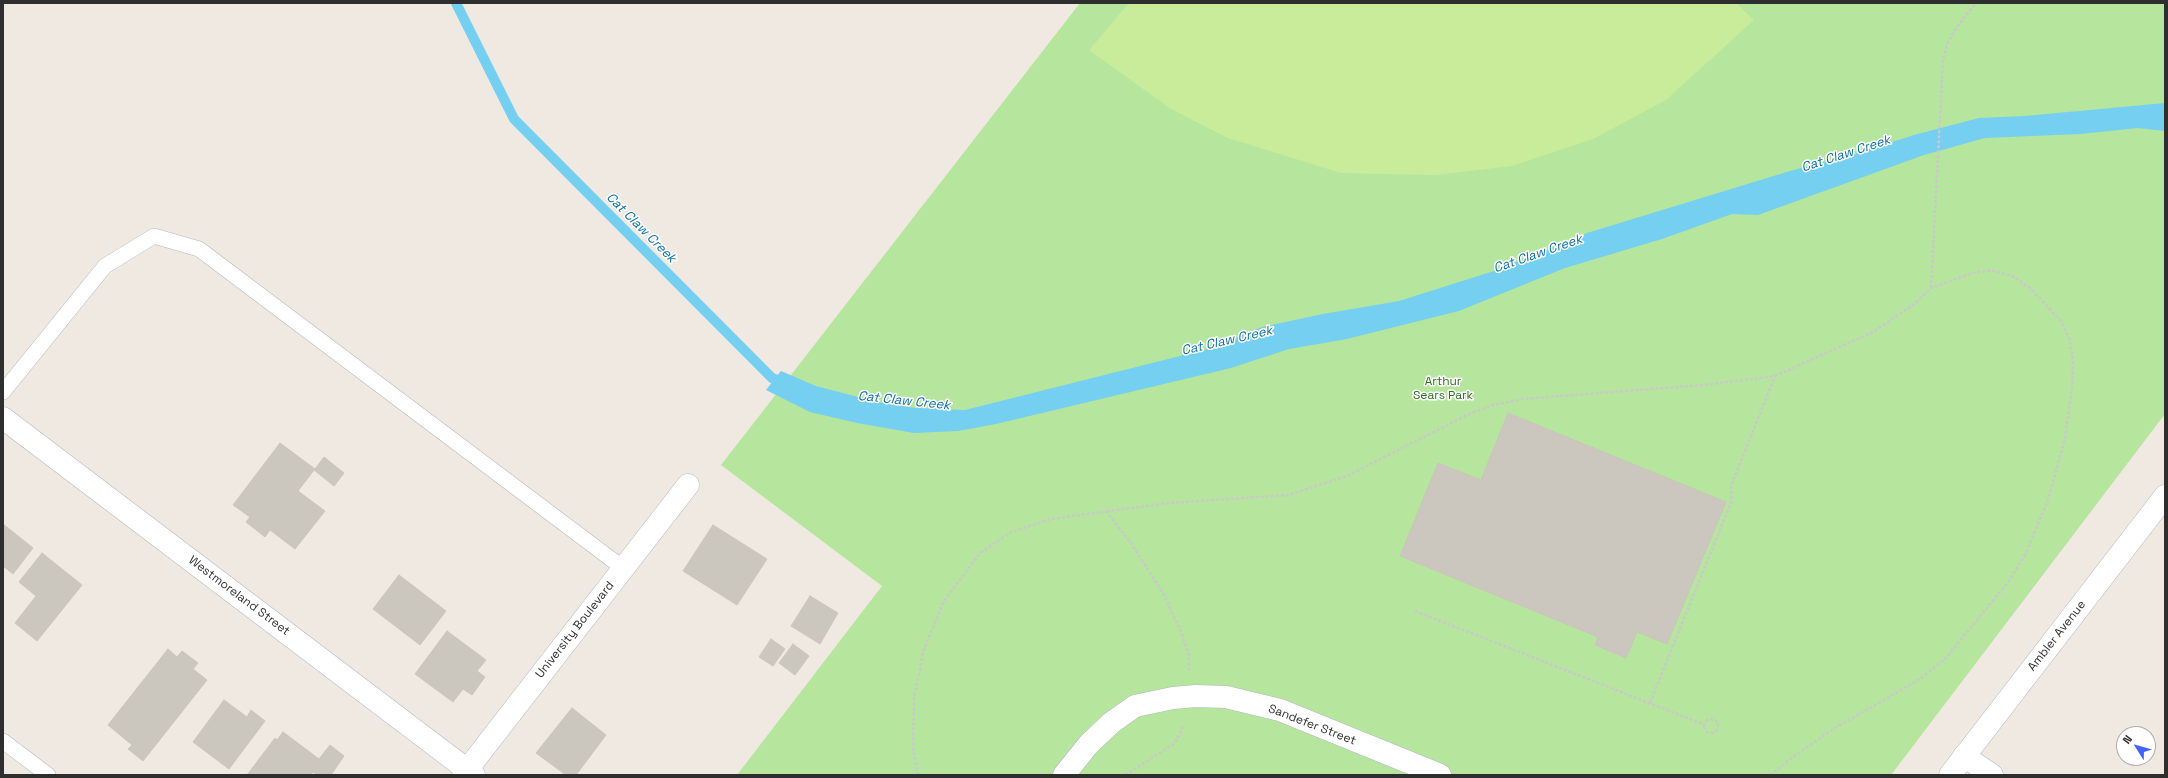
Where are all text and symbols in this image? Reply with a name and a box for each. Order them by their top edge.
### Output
water label: Cat Claw Creek [1799,132,1893,176]
water label: Cat Claw Creek [603,190,679,266]
water label: Cat Claw Creek [1492,232,1584,276]
water label: Cat Claw Creek [1180,323,1274,359]
park label: Arthur Sears Park [1413,375,1473,403]
water label: Cat Claw Creek [857,388,951,414]
street label: Westmoreland Street [186,553,292,639]
street label: University Boulevard [533,579,617,681]
street label: Ambler Avenue [2025,598,2089,674]
street label: Sandefer Street [1266,702,1358,748]
north arrow [2116,726,2156,766]
text: N [2119,732,2135,747]

